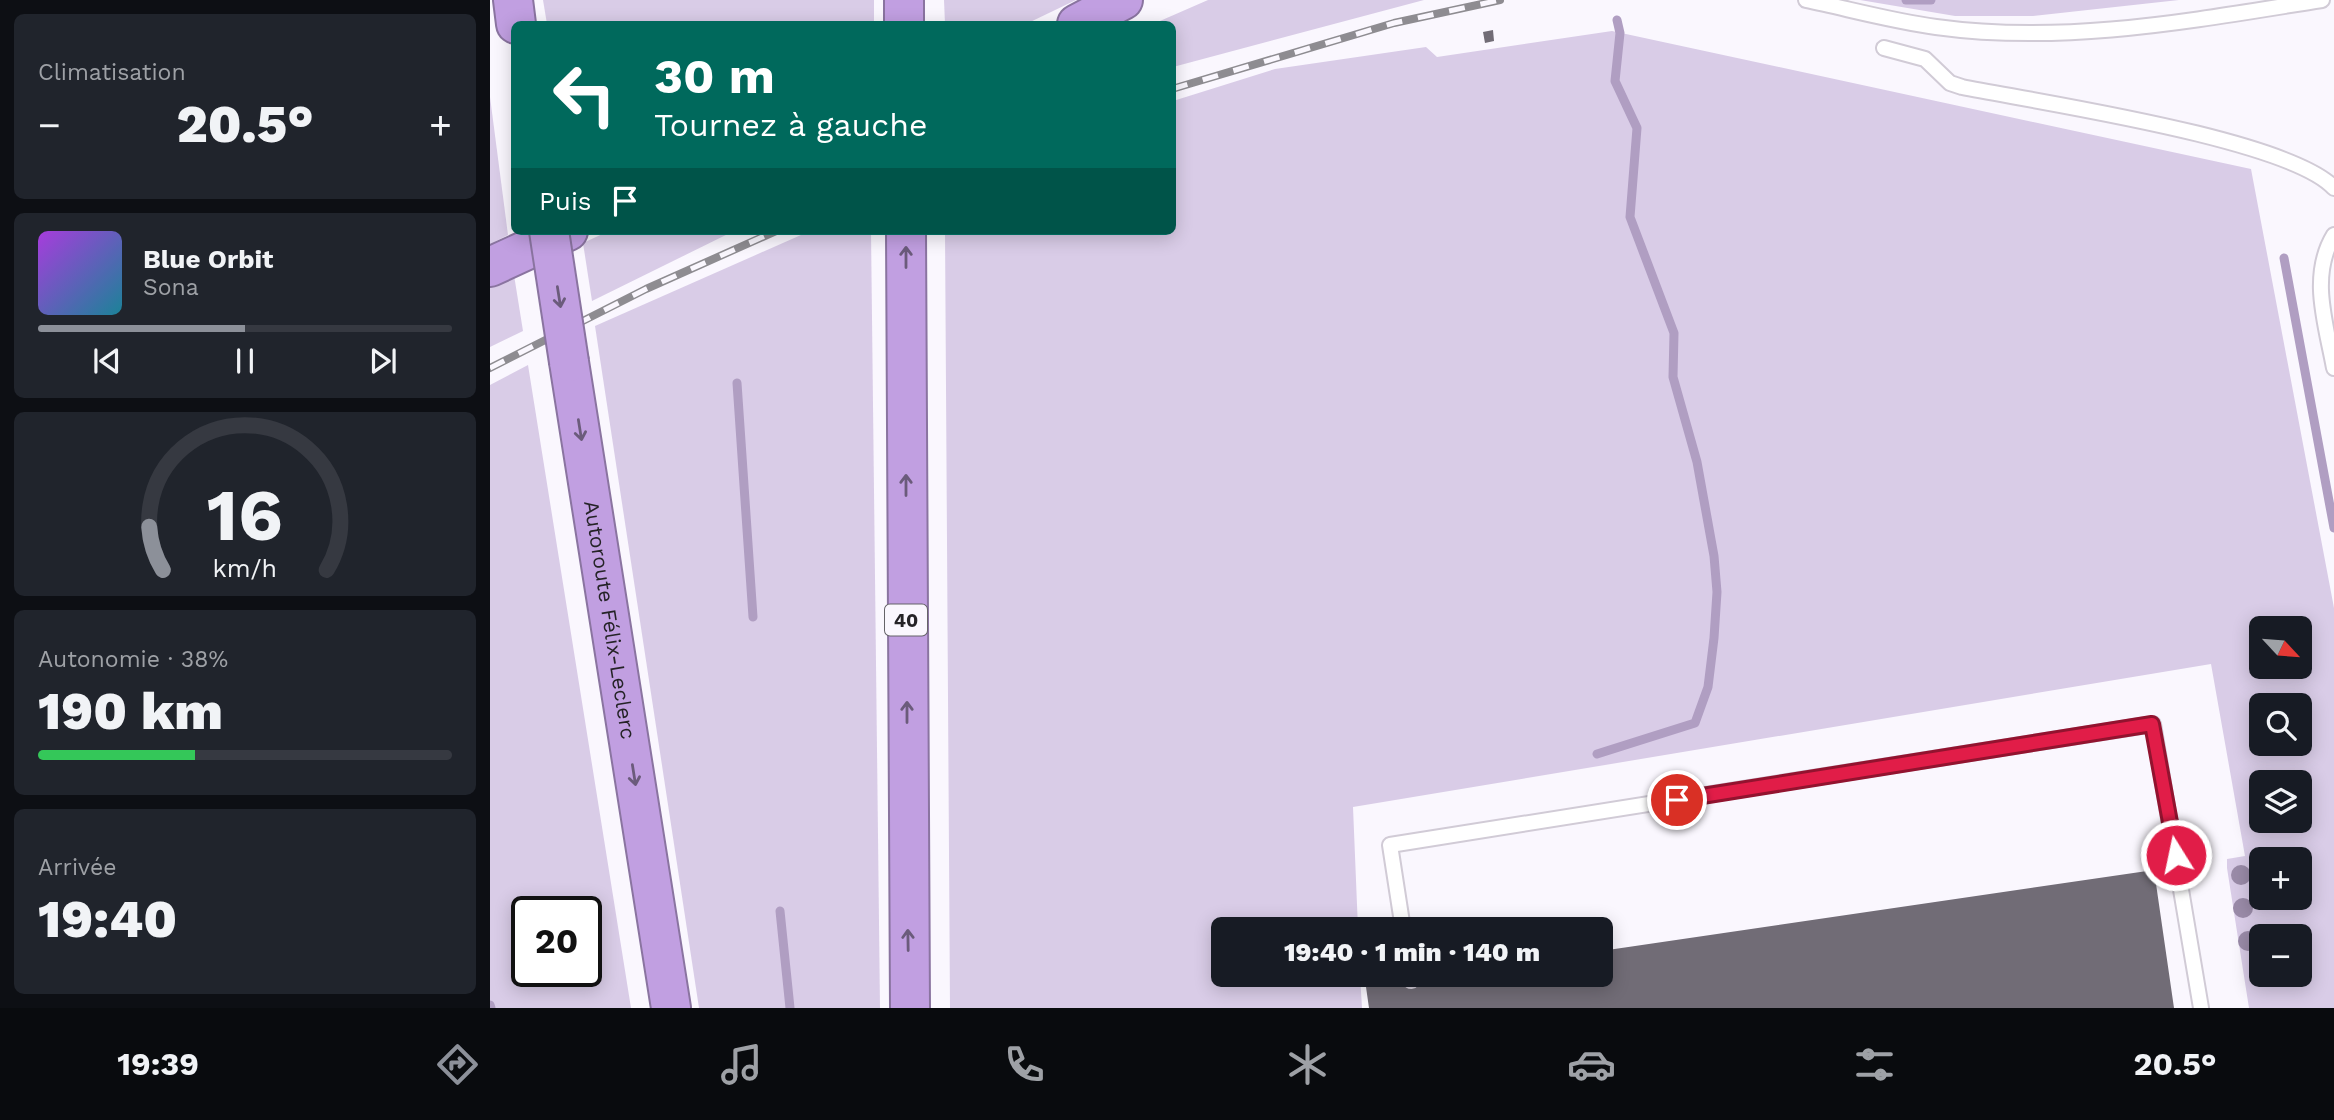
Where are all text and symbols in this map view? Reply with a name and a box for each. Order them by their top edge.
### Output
text: 30 m [654,47,775,105]
icon: left [539,49,630,140]
text: Climatisation [38,59,186,86]
text: 20.5° [176,94,314,155]
text: − [38,103,61,147]
text: + [429,103,452,147]
text: Tournez à gauche [654,106,927,144]
icon: arrive [606,182,644,220]
text: Puis [539,186,592,216]
text: Blue Orbit [143,244,273,274]
one-way arrow [899,246,913,269]
text: Sona [143,274,199,301]
one-way arrow [553,285,566,307]
icon: previous [88,342,126,380]
icon: pause [226,342,264,380]
icon: next [364,342,402,380]
one-way arrow [574,418,587,440]
text: 16 [207,472,283,558]
one-way arrow [899,474,913,497]
street label: Autoroute Félix-Leclerc [579,499,641,741]
text: km/h [213,554,277,583]
road number: 40 [885,604,927,636]
north arrow [2249,616,2312,679]
map controls [2249,616,2312,987]
text: Autonomie · 38% [38,646,228,673]
text: 190 km [38,681,223,742]
button: search [2249,693,2312,756]
one-way arrow [900,701,914,724]
one-way arrow [628,763,641,786]
pin [1647,770,1707,830]
button: layers [2249,770,2312,833]
icon: arrive [1658,781,1696,819]
position arrow [2139,818,2213,892]
button: + [2249,847,2312,910]
text: Arrivée [38,854,117,881]
text: 19:40 [38,889,177,950]
speed limit sign: 20 [511,896,602,987]
button: − [2249,924,2312,987]
one-way arrow [901,929,915,952]
text: 19:40 · 1 min · 140 m [1284,937,1540,967]
icon: directions [433,1040,482,1089]
icon: music [717,1040,766,1089]
icon: phone [1000,1040,1049,1089]
icon: climate [1283,1040,1332,1089]
icon: car [1567,1040,1616,1089]
icon: filters [1850,1040,1899,1089]
text: 19:39 [117,1045,199,1083]
text: 20.5° [2134,1045,2217,1083]

